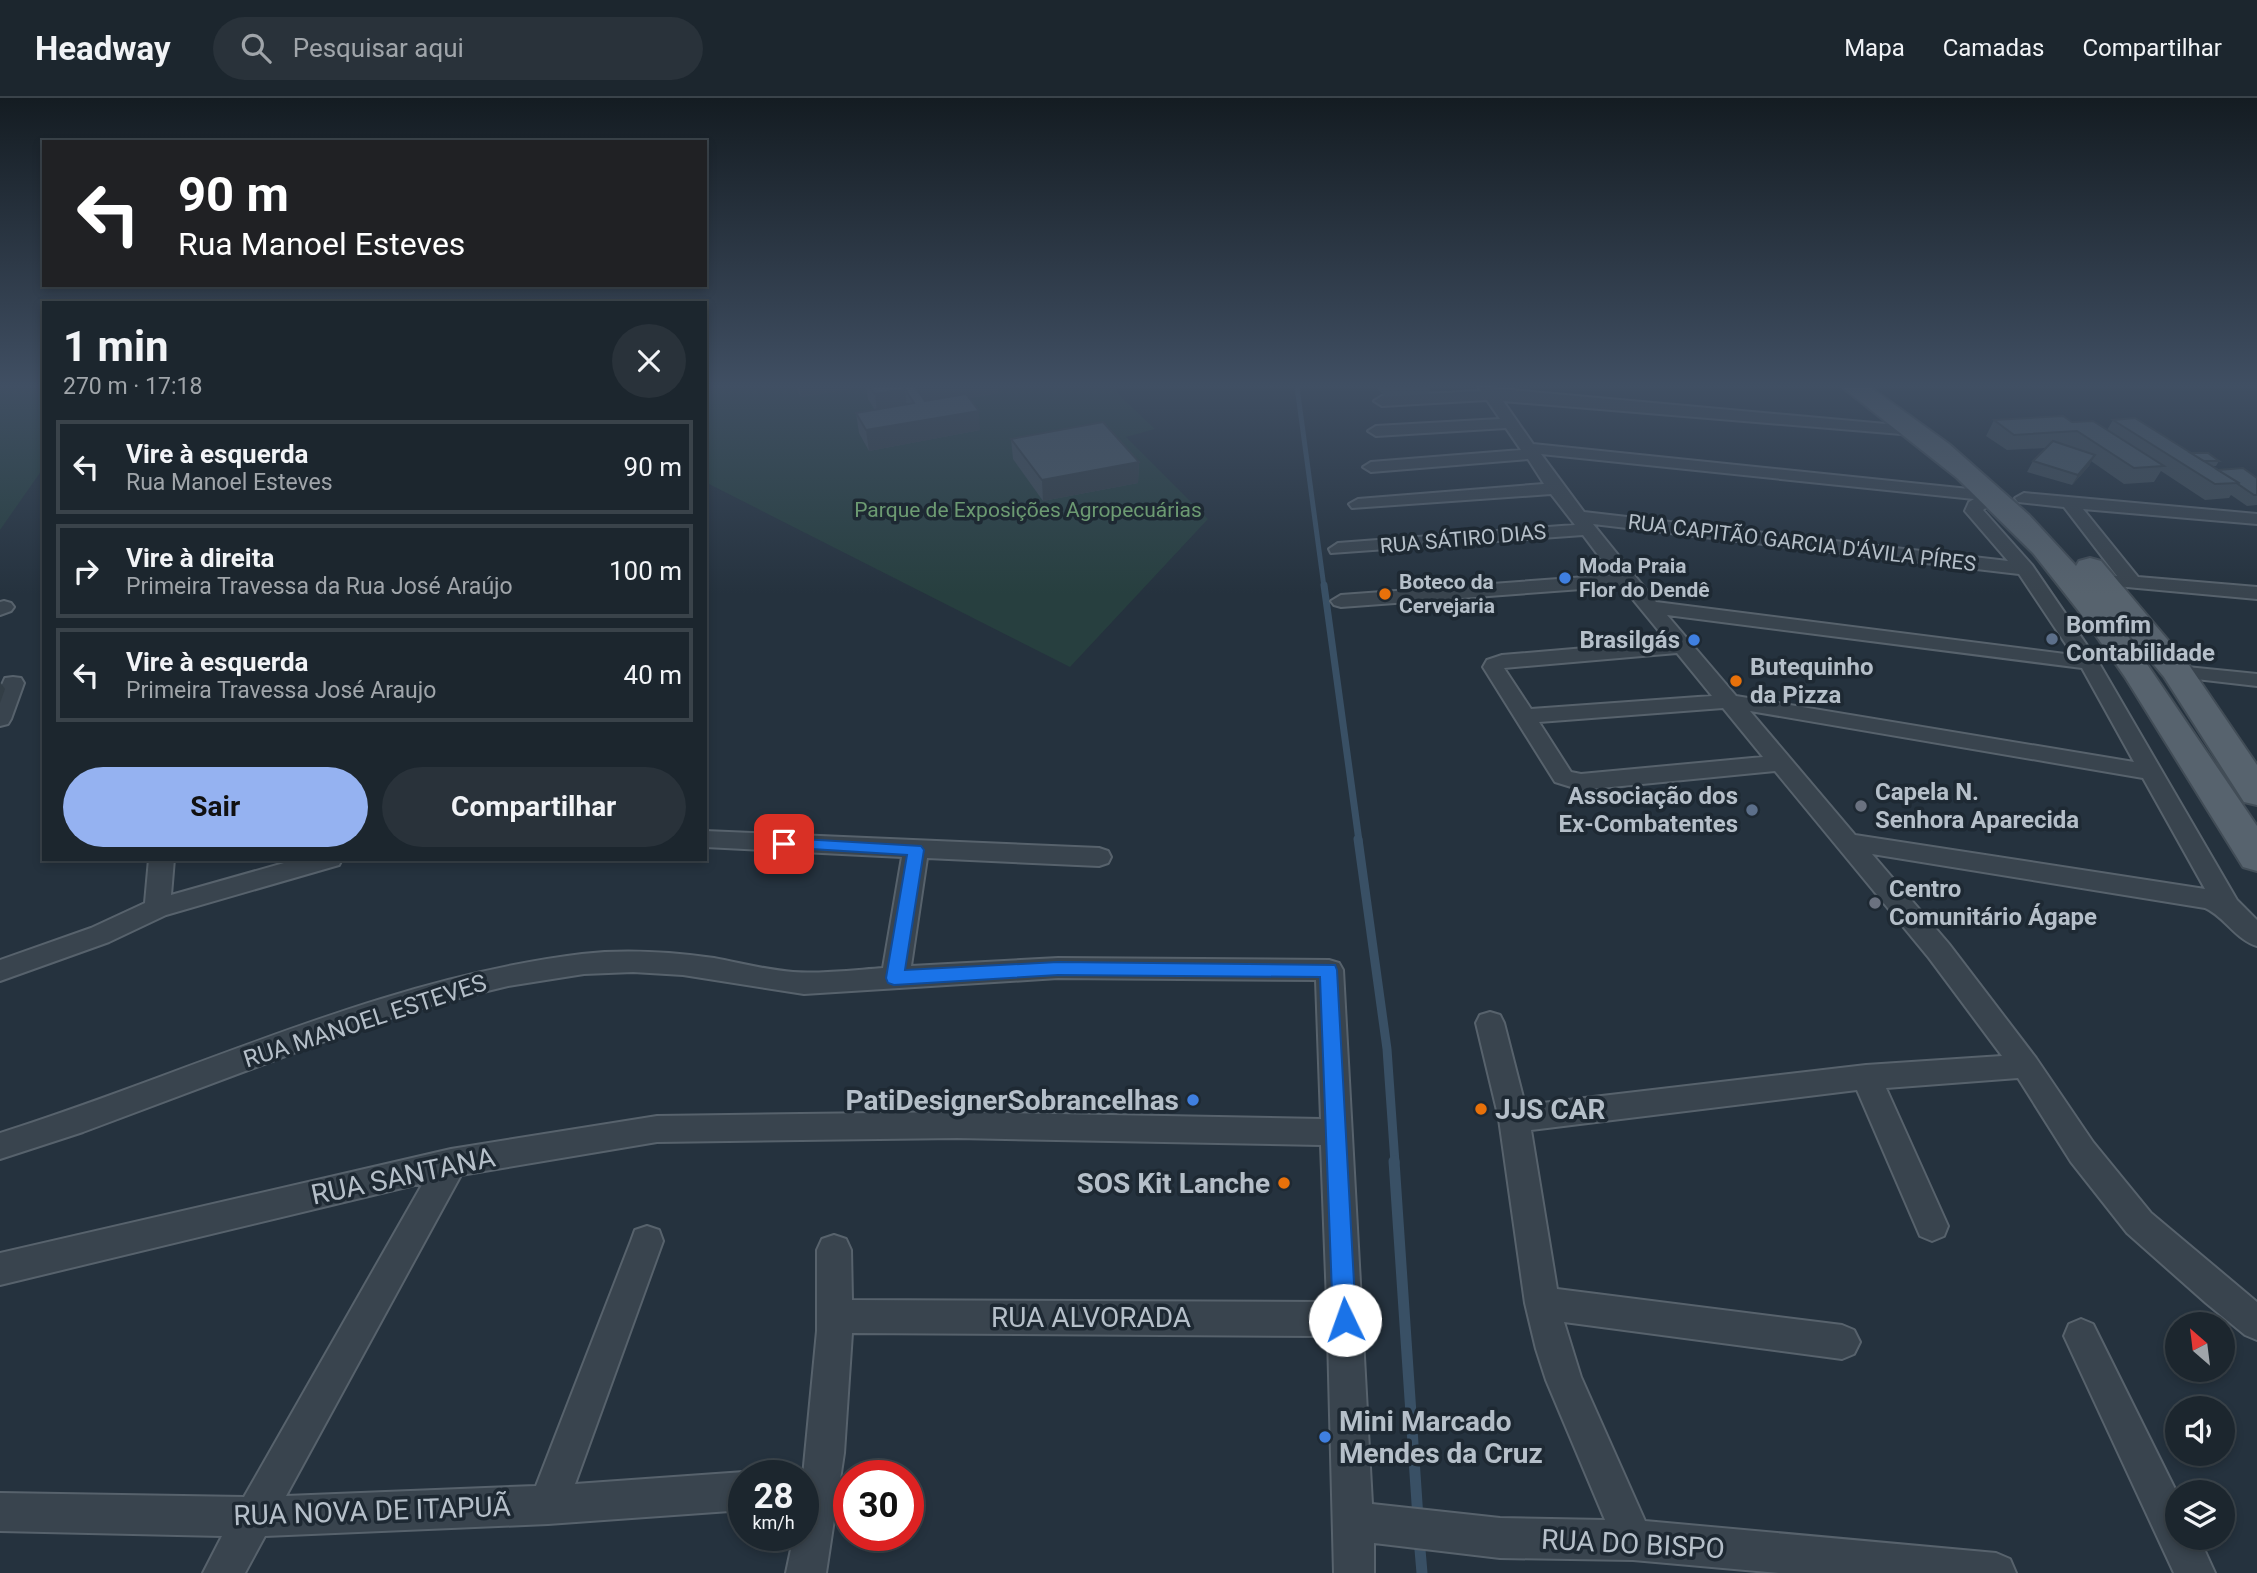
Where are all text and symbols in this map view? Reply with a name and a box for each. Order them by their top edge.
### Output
search box [213,17,703,80]
text: Headway [35,29,171,68]
icon: search [237,29,275,67]
text: Pesquisar aqui [293,33,464,63]
text: Mapa [1844,34,1905,62]
text: Camadas [1943,34,2044,62]
text: Compartilhar [2082,34,2222,62]
text: 90 m [178,166,289,223]
icon: left [63,168,154,259]
text: Rua Manoel Esteves [178,225,465,263]
text: 1 min [63,322,169,371]
button: close [612,324,686,398]
text: 270 m · 17:18 [63,373,202,400]
text: Vire à esquerda [126,439,309,469]
icon: left [67,448,105,486]
text: 90 m [624,452,682,482]
text: Rua Manoel Esteves [126,469,333,496]
park label: Parque de Exposições Agropecuárias [854,498,1202,522]
street label: RUA CAPITÃO GARCIA D'ÁVILA PÍRES [1627,510,1977,576]
street label: RUA SÁTIRO DIAS [1379,520,1547,558]
text: Vire à direita [126,543,274,573]
icon: right [67,552,105,590]
place label: Moda Praia Flor do Dendê [1579,554,1710,602]
text: 100 m [609,556,682,586]
place label: Boteco da Cervejaria [1399,570,1495,618]
marker: Moda Praia Flor do Dendê [1557,570,1573,586]
text: Primeira Travessa da Rua José Araújo [126,573,513,600]
marker: Boteco da Cervejaria [1377,586,1393,602]
place label: Bomfim Contabilidade [2066,611,2215,667]
place label: Brasilgás [1580,626,1680,654]
marker: Bomfim Contabilidade [2044,631,2060,647]
marker: Brasilgás [1686,632,1702,648]
text: Vire à esquerda [126,647,309,677]
place label: Butequinho da Pizza [1750,653,1874,709]
icon: left [67,656,105,694]
text: 40 m [624,660,682,690]
marker: Butequinho da Pizza [1728,673,1744,689]
text: Primeira Travessa José Araujo [126,677,436,704]
button: Sair [63,767,368,847]
button: Compartilhar [382,767,686,847]
place label: Capela N. Senhora Aparecida [1875,778,2079,834]
place label: Associação dos Ex-Combatentes [1559,782,1738,838]
marker: Capela N. Senhora Aparecida [1853,798,1869,814]
marker: Associação dos Ex-Combatentes [1744,802,1760,818]
pin [754,814,814,874]
icon: arrive [765,825,803,863]
place label: Centro Comunitário Ágape [1889,875,2097,931]
marker: Centro Comunitário Ágape [1867,895,1883,911]
street label: RUA MANOEL ESTEVES [240,968,490,1074]
place label: PatiDesignerSobrancelhas [846,1084,1179,1117]
marker: PatiDesignerSobrancelhas [1185,1092,1201,1108]
place label: JJS CAR [1495,1093,1606,1126]
marker: JJS CAR [1473,1101,1489,1117]
street label: RUA SANTANA [308,1140,498,1212]
place label: SOS Kit Lanche [1076,1167,1270,1200]
marker: SOS Kit Lanche [1276,1175,1292,1191]
position arrow [1308,1283,1382,1357]
street label: RUA ALVORADA [991,1301,1191,1334]
north arrow [2165,1312,2235,1382]
map controls [2165,1312,2235,1550]
button: sound [2165,1396,2235,1466]
place label: Mini Marcado Mendes da Cruz [1339,1405,1543,1470]
marker: Mini Marcado Mendes da Cruz [1317,1429,1333,1445]
speed limit sign: 30 [833,1460,924,1551]
text: 28 [753,1476,794,1517]
button: layers [2165,1480,2235,1550]
street label: RUA NOVA DE ITAPUÃ [233,1490,511,1532]
text: km/h [752,1512,795,1533]
street label: RUA DO BISPO [1540,1523,1726,1565]

